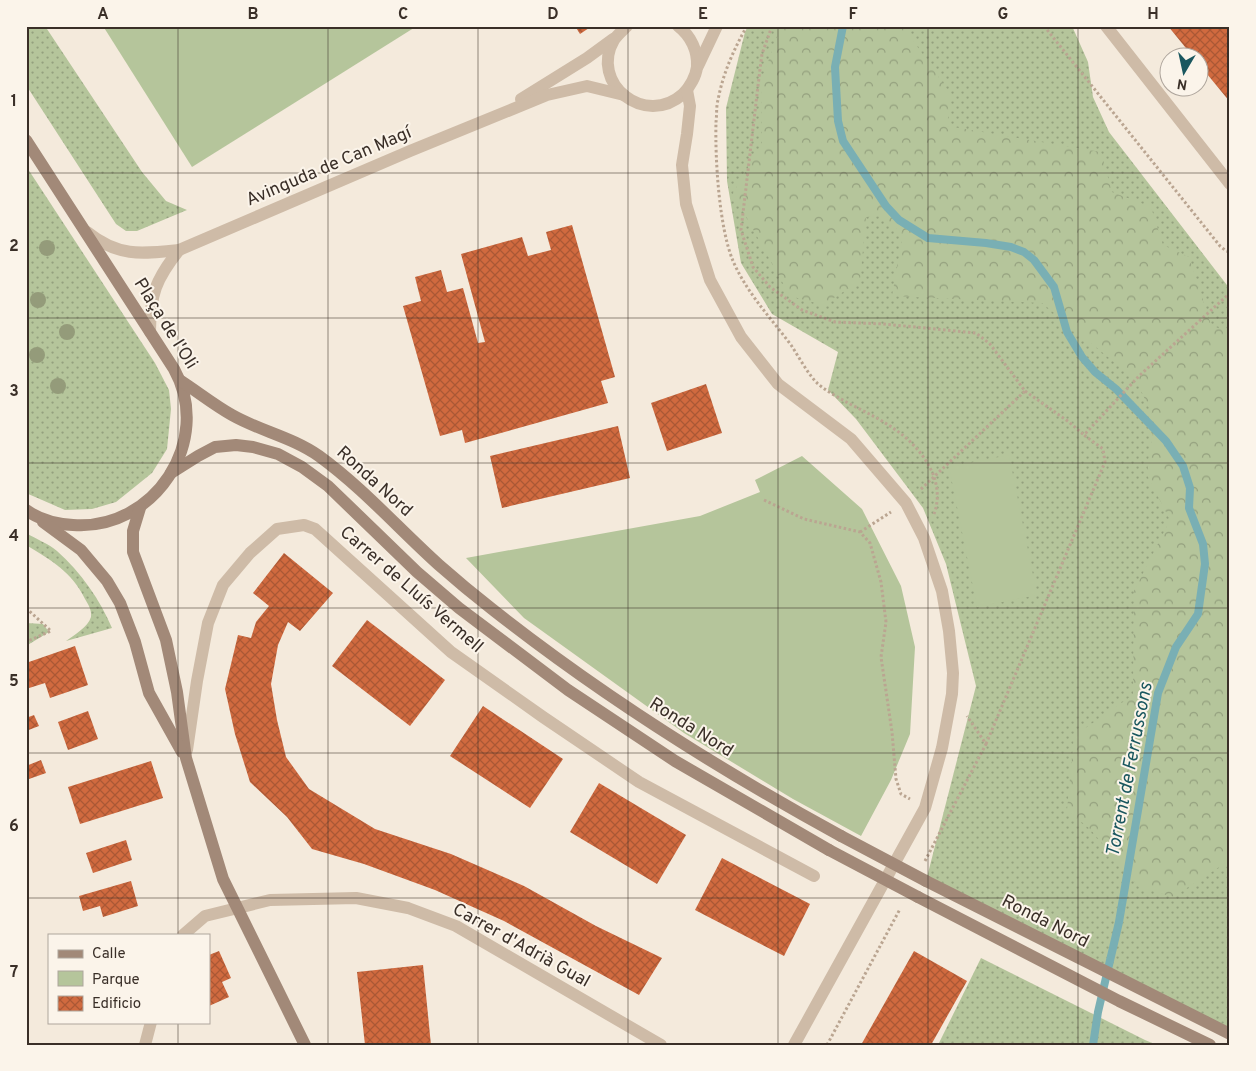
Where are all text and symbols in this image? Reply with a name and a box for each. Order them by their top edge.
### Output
text: A [97,5,109,25]
text: B [247,5,259,25]
text: C [398,5,408,25]
text: D [547,5,559,25]
text: E [698,5,708,25]
text: F [848,5,858,25]
text: G [998,5,1008,25]
text: H [1147,5,1159,25]
north arrow [1158,48,1208,98]
text: N [1176,74,1189,93]
text: 1 [11,92,17,112]
street label: Avinguda de Can Magí [243,121,417,212]
text: 2 [9,237,19,257]
street label: Plaça de l'Oli [128,274,202,374]
text: 3 [9,382,19,402]
street label: Ronda Nord [331,442,417,522]
street label: Carrer de Lluís Vermell [334,521,488,659]
text: 4 [9,527,19,547]
text: 5 [9,672,19,692]
water label: Torrent de Ferrussons [1101,680,1159,859]
street label: Ronda Nord [645,693,737,763]
text: 6 [9,817,19,837]
street label: Ronda Nord [997,890,1093,954]
street label: Carrer d'Adrià Gual [448,899,594,993]
legend [48,934,210,1024]
text: Calle [92,945,126,964]
text: 7 [10,963,18,983]
text: Parque [92,971,140,990]
text: Edificio [92,995,141,1014]

